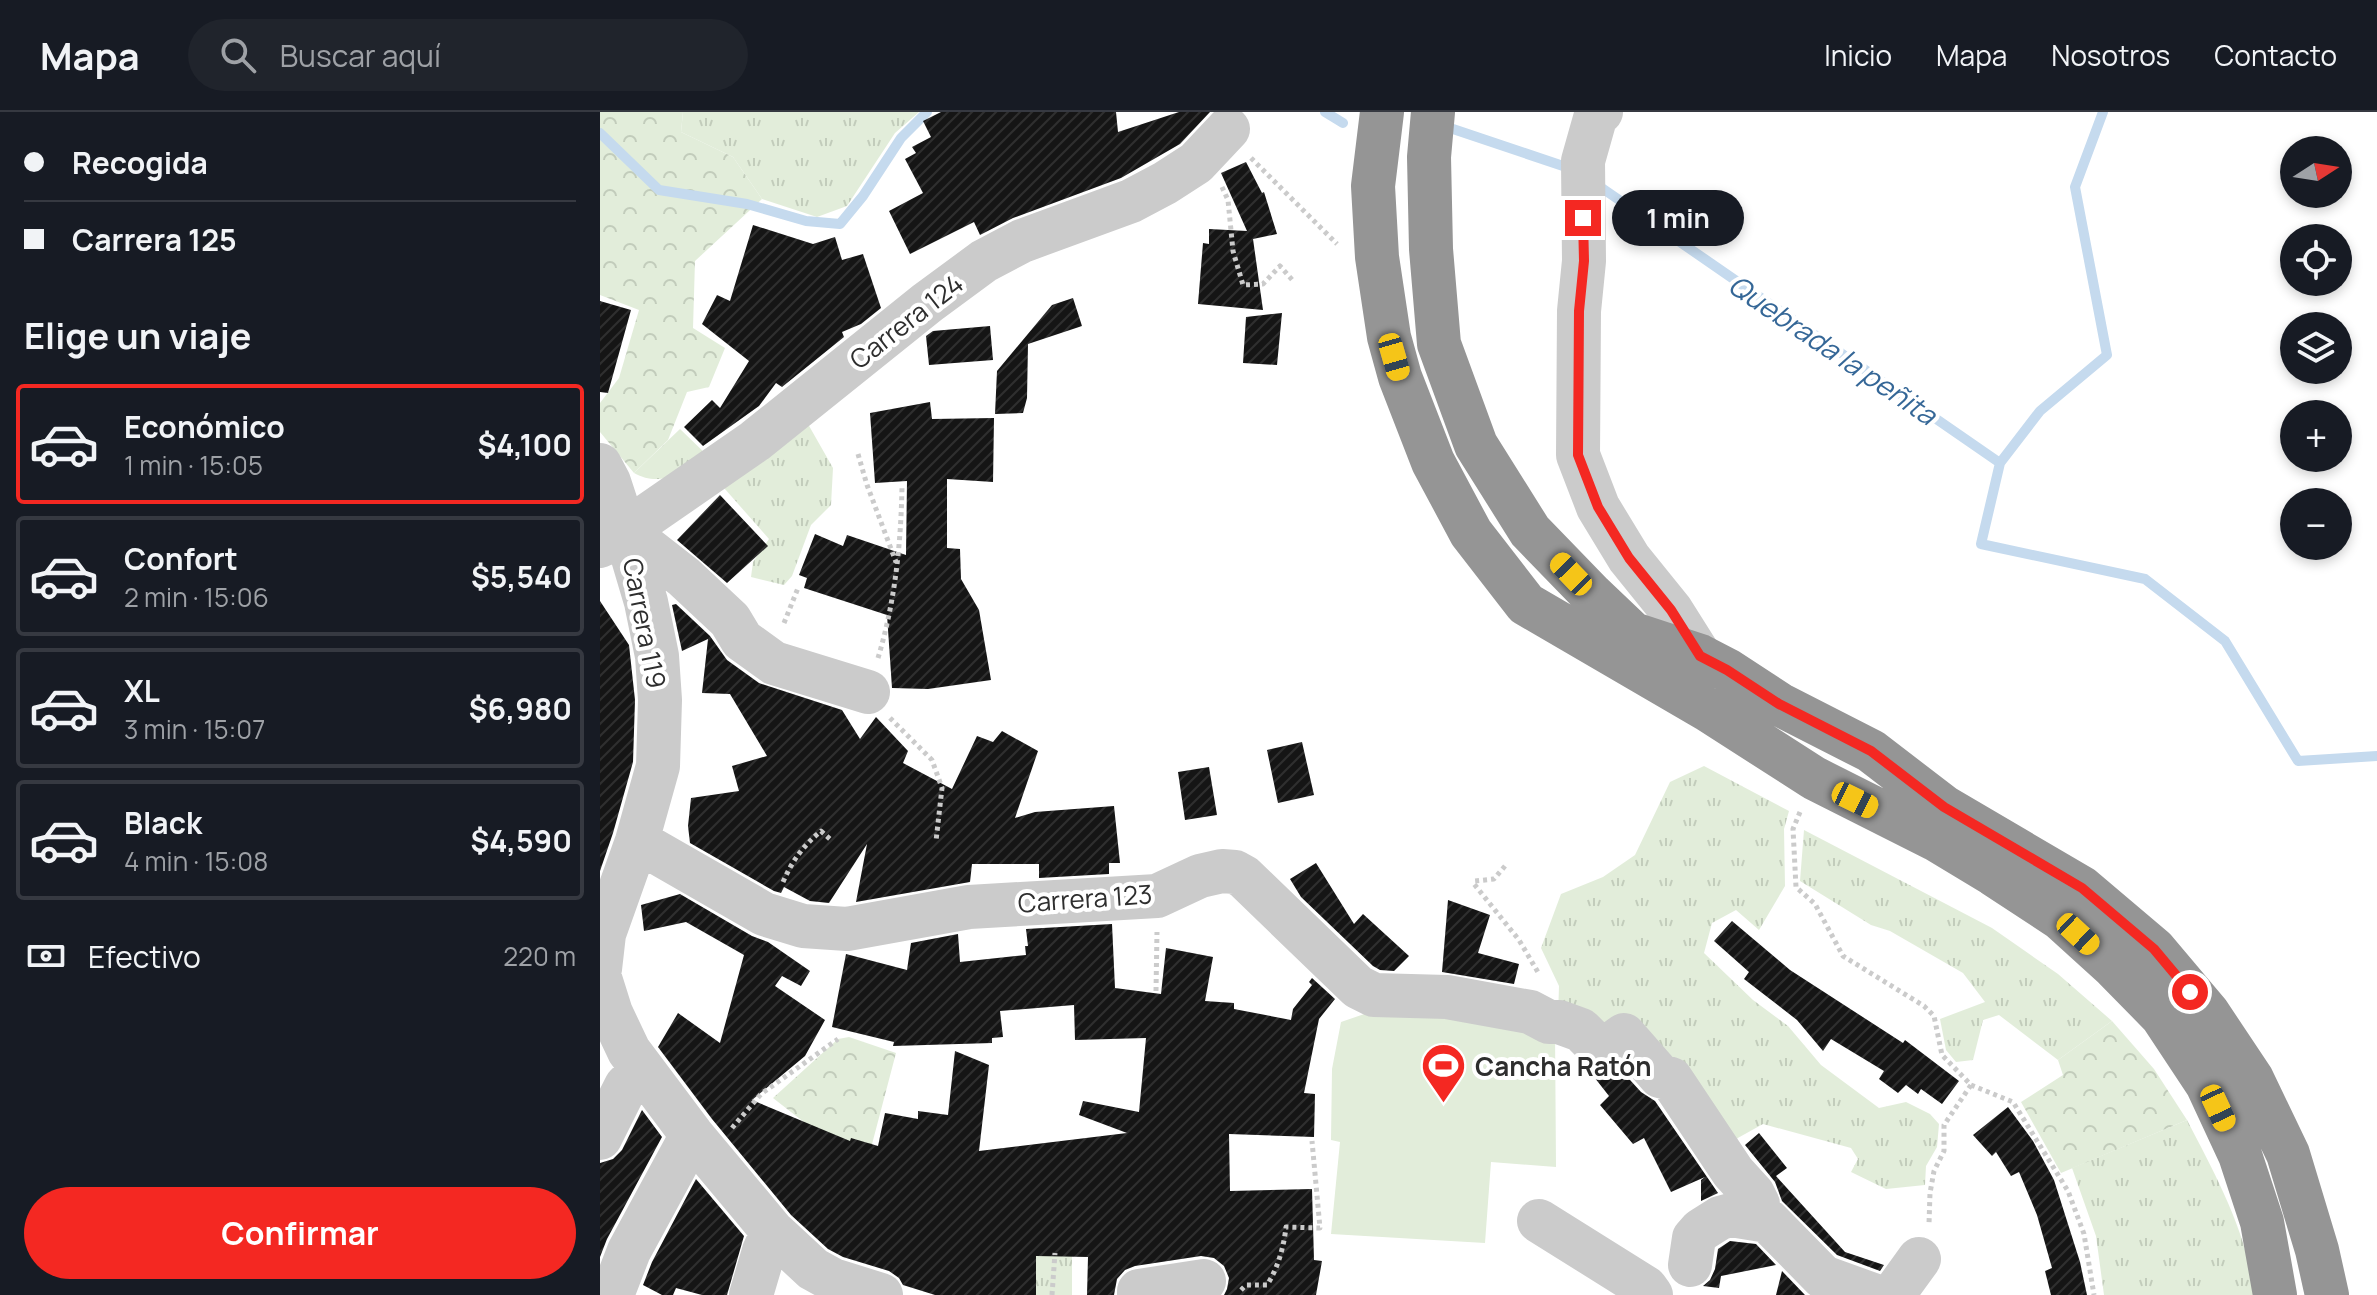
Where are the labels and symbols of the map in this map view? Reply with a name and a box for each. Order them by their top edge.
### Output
north arrow [2280,136,2352,208]
callout: 1 min [1611,190,1743,246]
route end [1565,200,1601,236]
street label: Carrera 124 [842,265,970,377]
water label: Quebrada la peñita [1722,265,1946,434]
car [1376,331,1412,383]
car [1546,548,1596,600]
street label: Carrera 119 [615,555,675,691]
car [1828,779,1882,821]
street label: Carrera 123 [1017,875,1153,921]
car [2052,909,2104,959]
route start [2172,974,2208,1010]
sports icon: Cancha Ratón [1420,1042,1468,1105]
place label: Cancha Ratón [1475,1048,1652,1084]
car [2197,1081,2239,1135]

